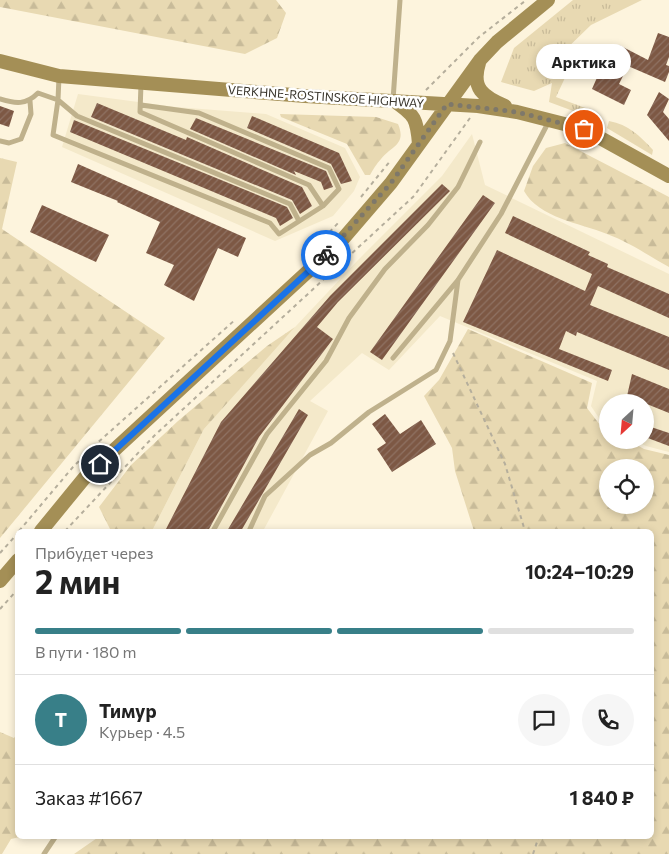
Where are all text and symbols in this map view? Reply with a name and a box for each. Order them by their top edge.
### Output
callout: Арктика [536,44,632,79]
text: Арктика [551,52,616,71]
street label: VERKHNE-ROSTINSKOE HIGHWAY [227,82,425,110]
pin [563,108,605,150]
icon: bag [570,115,598,143]
courier [301,230,351,280]
icon: bike [312,241,340,269]
north arrow [599,394,654,449]
map controls [599,394,654,514]
pin [79,443,121,485]
icon: home [86,450,114,478]
button: locate [599,459,654,514]
text: Прибудет через [35,543,154,562]
text: 10:24–10:29 [525,560,634,583]
text: 2 мин [35,561,120,601]
text: В пути · 180 m [35,642,136,661]
button: chat [518,694,570,746]
button: phone [582,694,634,746]
text: Тимур [99,699,157,722]
text: Т [55,708,67,731]
text: Курьер · 4.5 [99,722,185,741]
text: Заказ #1667 [35,786,143,809]
text: 1 840 ₽ [570,786,634,809]

